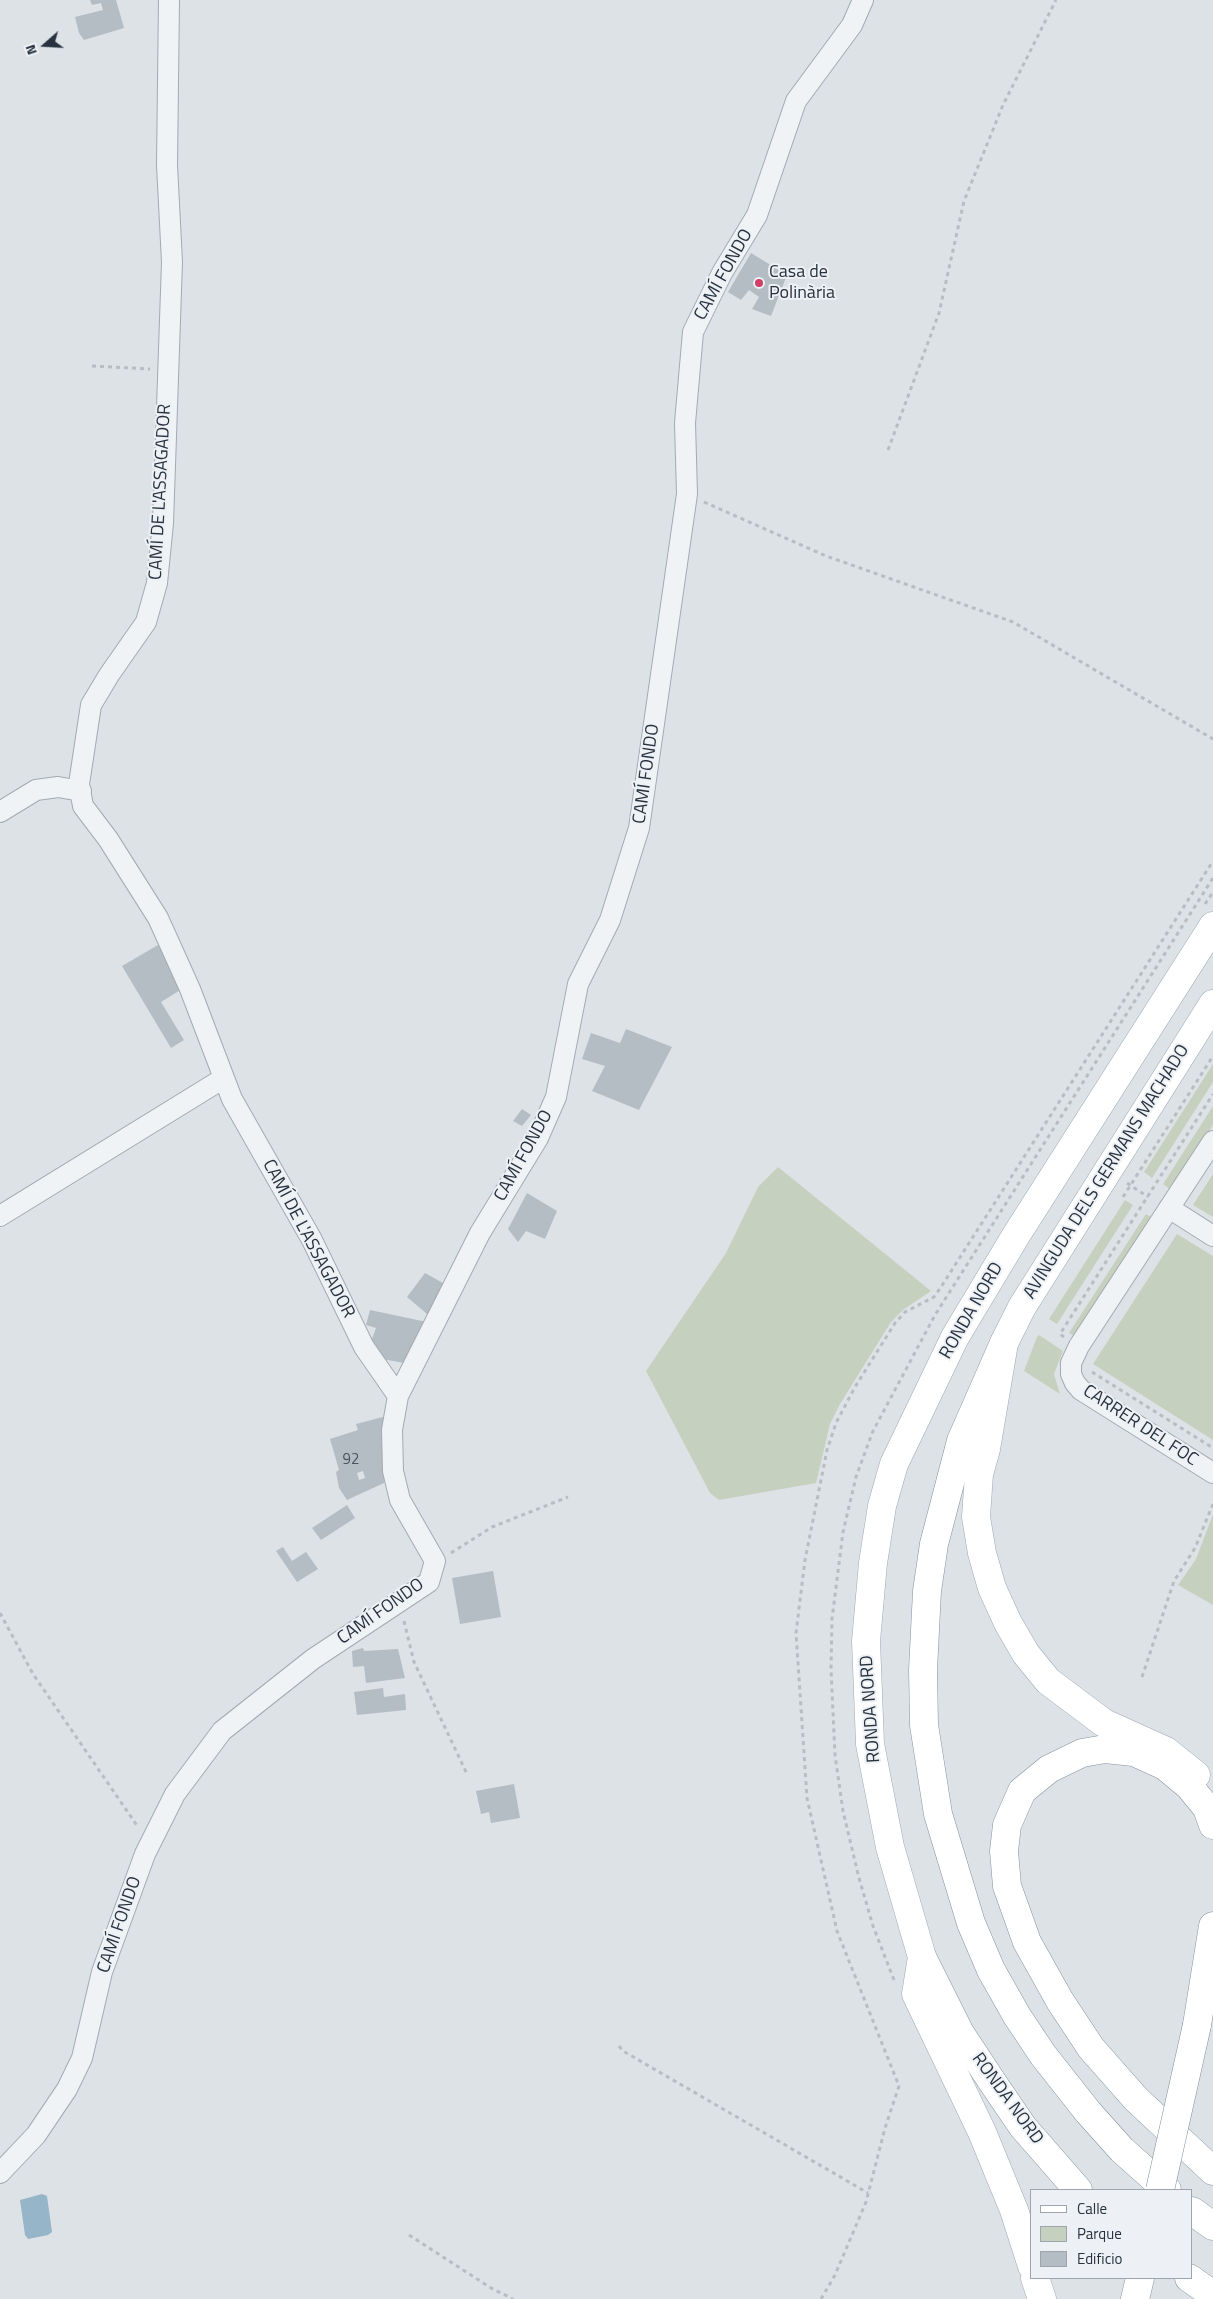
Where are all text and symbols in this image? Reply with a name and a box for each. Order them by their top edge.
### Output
north arrow [20,20,70,70]
text: N [19,42,42,58]
street label: CAMÍ FONDO [690,226,758,324]
place label: Casa de Polinària [769,262,835,304]
marker: Casa de Polinària [753,277,765,289]
street label: CAMÍ DE L'ASSAGADOR [146,403,176,581]
street label: CAMÍ FONDO [629,723,665,825]
street label: AVINGUDA DELS GERMANS MACHADO [1020,1041,1194,1303]
street label: CAMÍ FONDO [490,1107,558,1205]
street label: CAMÍ DE L'ASSAGADOR [257,1156,359,1322]
street label: RONDA NORD [936,1259,1008,1363]
street label: CARRER DEL FOC [1078,1381,1202,1471]
house number: 92 [343,1451,359,1469]
street label: CAMÍ FONDO [333,1574,429,1650]
street label: RONDA NORD [856,1654,886,1764]
street label: CAMÍ FONDO [93,1874,147,1976]
street label: RONDA NORD [967,2049,1047,2149]
legend [1030,2189,1193,2279]
text: Calle [1077,2197,1107,2220]
text: Parque [1077,2222,1122,2245]
text: Edificio [1077,2247,1122,2270]

